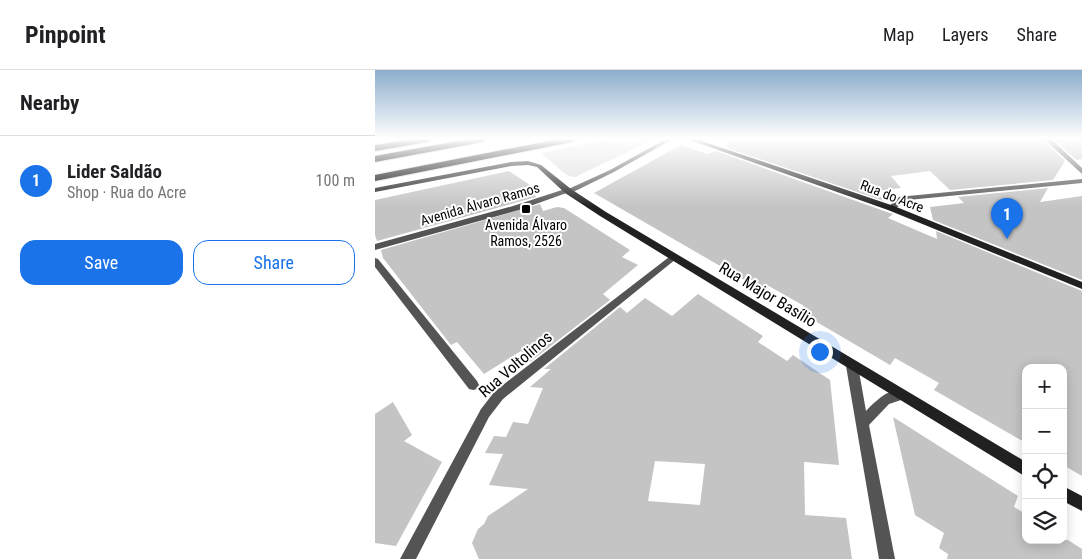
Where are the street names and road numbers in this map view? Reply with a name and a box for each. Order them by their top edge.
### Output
street label: Rua do Acre [858,177,926,216]
street label: Avenida Álvaro Ramos [418,178,542,229]
street label: Rua Major Basílio [716,258,820,331]
street label: Rua Voltolinos [475,327,556,401]

